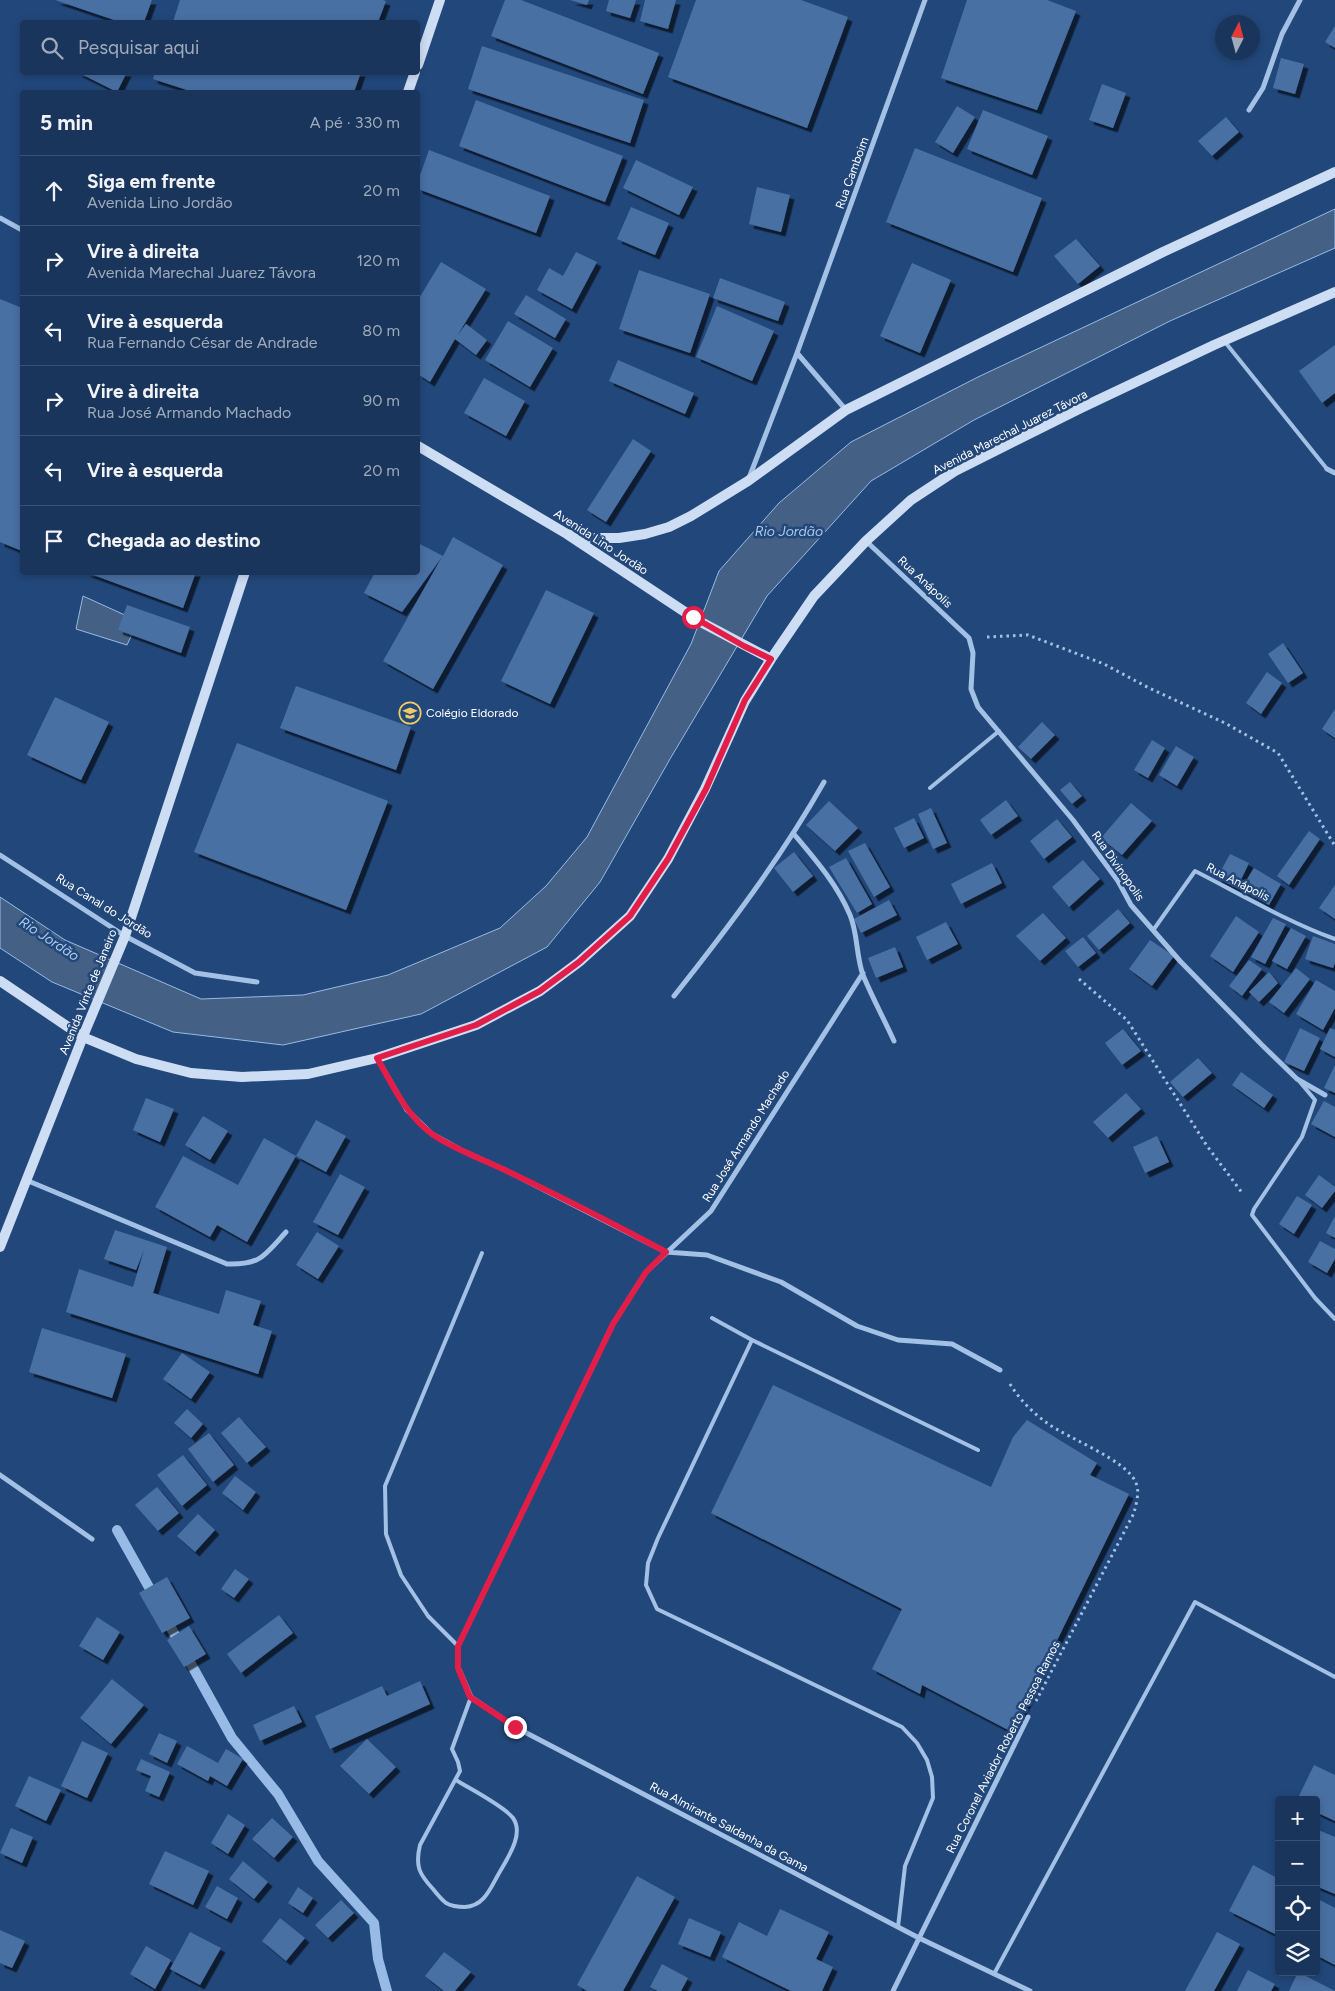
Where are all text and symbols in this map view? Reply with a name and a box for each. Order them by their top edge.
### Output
north arrow [1215,15,1260,60]
search box [20,20,420,75]
icon: search [38,34,66,62]
text: Pesquisar aqui [78,36,199,59]
text: 5 min [40,110,93,135]
text: A pé · 330 m [310,113,400,132]
street label: Rua Camboim [833,135,871,211]
text: Siga em frente [87,170,215,193]
icon: ahead [40,177,68,205]
text: 20 m [363,181,400,200]
text: Avenida Lino Jordão [87,193,233,212]
text: Vire à direita [87,240,199,263]
icon: right [40,247,68,275]
text: 120 m [357,251,400,270]
text: Avenida Marechal Juarez Távora [87,263,316,282]
text: Vire à esquerda [87,310,223,333]
icon: left [40,317,68,345]
text: 80 m [362,321,400,340]
text: Rua Fernando César de Andrade [87,333,318,352]
text: Vire à direita [87,380,199,403]
icon: right [40,387,68,415]
street label: Avenida Marechal Juarez Távora [930,387,1090,477]
text: 90 m [363,391,400,410]
text: Rua José Armando Machado [87,403,291,422]
icon: left [40,457,68,485]
text: Vire à esquerda [87,459,223,482]
text: 20 m [363,461,400,480]
street label: Avenida Lino Jordão [551,506,651,578]
water label: Rio Jordão [755,523,823,540]
icon: arrive [40,527,68,555]
text: Chegada ao destino [87,529,260,552]
street label: Rua Anápolis [895,553,955,611]
route start [682,606,705,629]
school or university icon: Colégio Eldorado [398,701,422,725]
place label: Colégio Eldorado [426,706,519,720]
street label: Rua Divinopolis [1089,828,1148,904]
street label: Rua Anápolis [1204,860,1272,904]
street label: Rua Canal do Jordão [53,871,155,941]
water label: Rio Jordão [16,913,82,965]
street label: Avenida Vinte de Janeiro [56,927,120,1057]
street label: Rua José Armando Machado [699,1067,793,1205]
street label: Rua Coronel Aviador Roberto Pessoa Ramos [943,1638,1063,1856]
route end [504,1716,527,1739]
street label: Rua Almirante Saldanha da Gama [647,1779,811,1875]
map controls [1275,1796,1320,1976]
button: + [1275,1796,1320,1841]
button: − [1275,1841,1320,1886]
button: locate [1275,1886,1320,1931]
button: layers [1275,1931,1320,1976]

